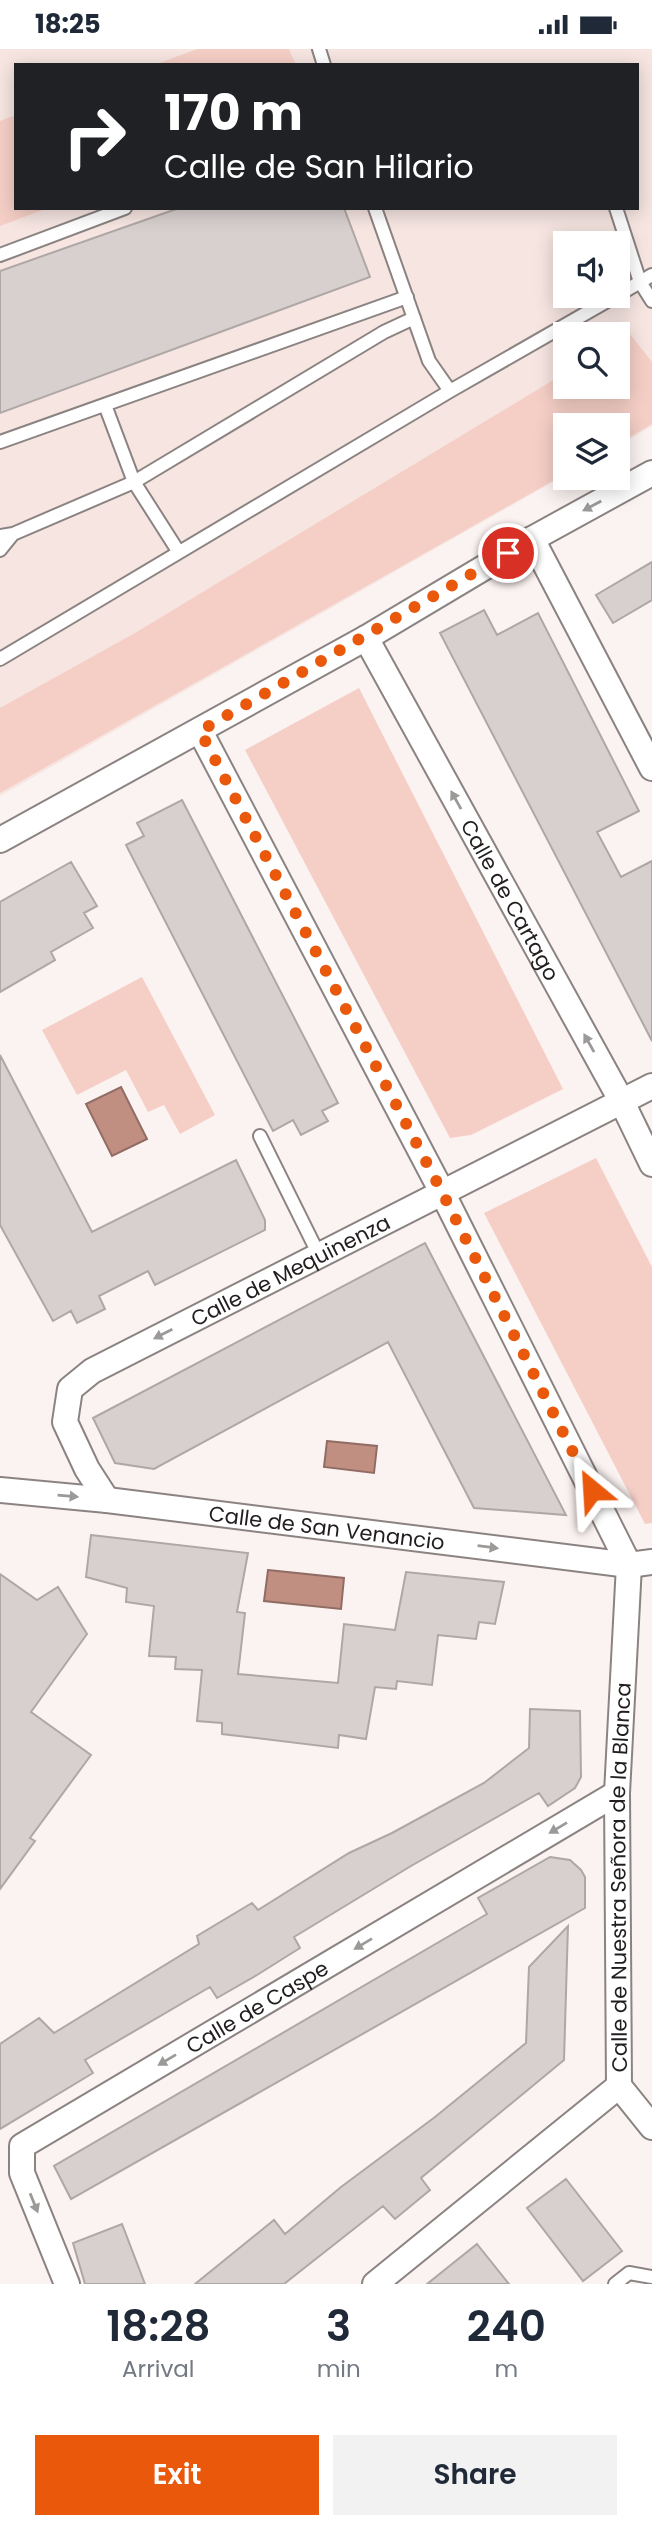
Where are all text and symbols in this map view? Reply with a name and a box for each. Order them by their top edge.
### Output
text: 18:25 [35,6,101,42]
text: 170 m [164,79,303,147]
icon: right [49,91,140,182]
text: Calle de San Hilario [164,144,474,189]
map controls [553,231,630,490]
button: sound [553,231,630,308]
button: search [553,322,630,399]
button: layers [553,413,630,490]
one-way arrow [582,500,602,512]
pin [478,523,538,583]
icon: arrive [489,534,527,572]
one-way arrow [450,790,462,810]
street label: Calle de Cartago [454,814,567,986]
one-way arrow [583,1033,595,1052]
street label: Calle de Mequinenza [186,1207,395,1333]
one-way arrow [153,1328,173,1340]
position arrow [555,1453,629,1527]
one-way arrow [57,1491,79,1502]
street label: Calle de San Venancio [207,1498,446,1556]
one-way arrow [478,1542,500,1553]
street label: Calle de Nuestra Señora de la Blanca [602,1682,637,2072]
one-way arrow [549,1821,568,1834]
one-way arrow [353,1938,372,1950]
street label: Calle de Caspe [180,1953,334,2060]
one-way arrow [158,2054,177,2066]
one-way arrow [28,2193,40,2213]
text: 18:28 [106,2297,211,2356]
text: 3 [326,2297,351,2356]
text: 240 [467,2297,546,2356]
text: Arrival [122,2353,195,2385]
text: min [317,2353,361,2385]
text: m [494,2353,518,2385]
button: Exit [35,2435,319,2515]
button: Share [333,2435,617,2515]

